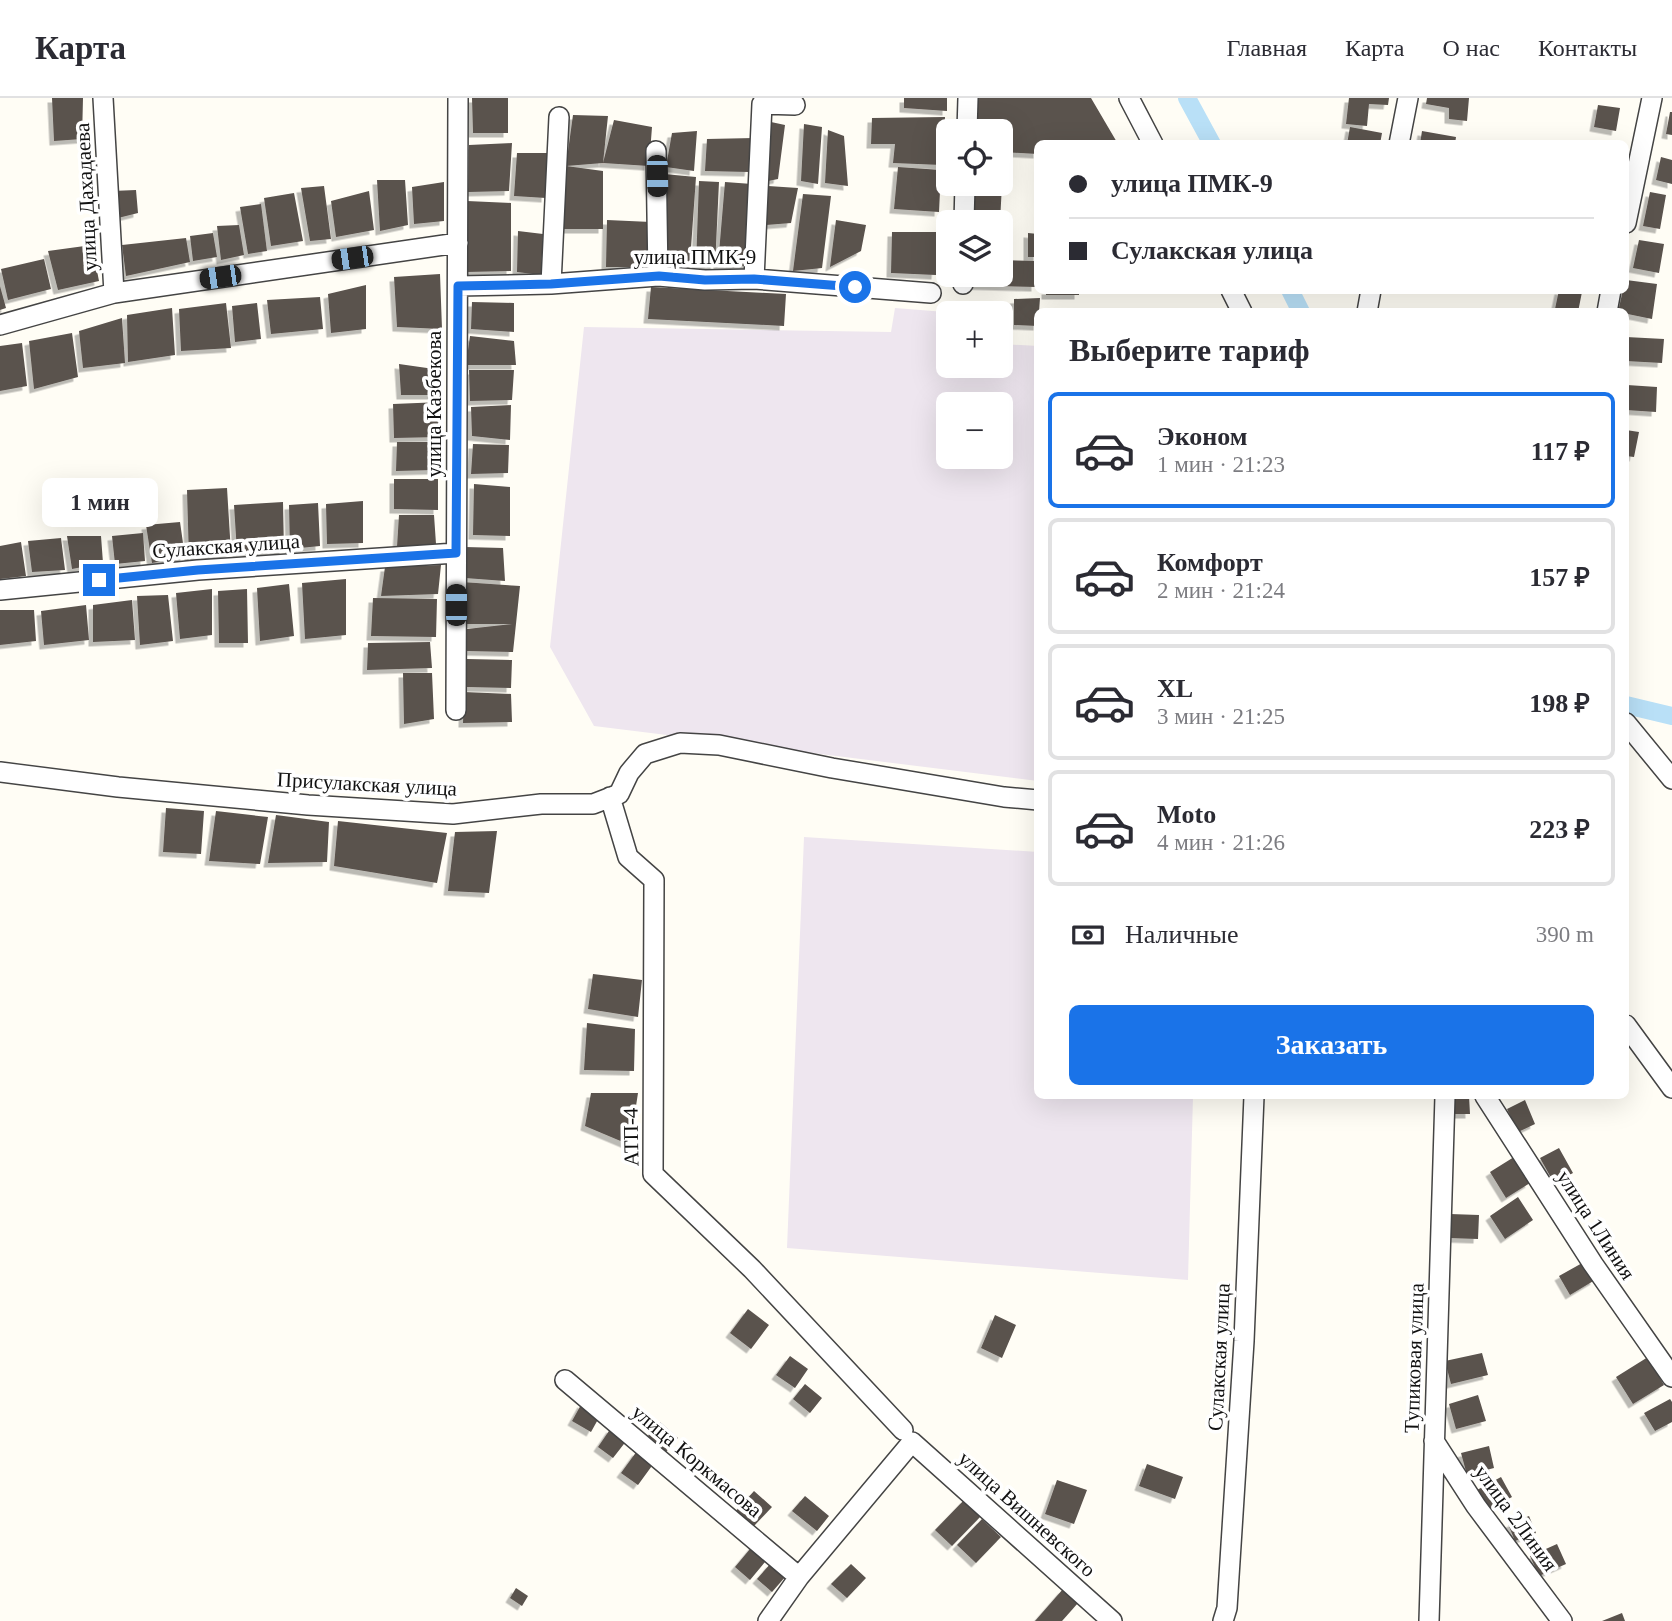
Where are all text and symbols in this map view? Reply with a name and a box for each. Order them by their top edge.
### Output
text: Карта [35,30,126,66]
text: Главная [1226,35,1307,61]
text: Карта [1345,35,1404,61]
text: О нас [1442,35,1500,61]
text: Контакты [1538,35,1637,61]
map controls [936,119,1013,469]
button: locate [936,119,1013,196]
street label: улица Дахадаева [70,122,102,272]
car [647,155,668,197]
text: улица ПМК-9 [1111,169,1273,198]
button: layers [936,210,1013,287]
text: Сулакская улица [1111,236,1313,265]
car [330,245,375,271]
street label: улица ПМК-9 [634,245,756,269]
car [198,264,243,290]
route start [839,271,871,303]
button: + [936,301,1013,378]
street label: улица Казбекова [422,330,446,477]
text: Выберите тариф [1069,332,1310,368]
button: − [936,392,1013,469]
icon: car [1073,419,1136,482]
text: Эконом [1157,422,1247,451]
text: 117 ₽ [1531,437,1590,466]
text: 1 мин · 21:23 [1157,452,1285,477]
callout: 1 мин [41,478,157,528]
text: 1 мин [70,490,130,515]
street label: Сулакская улица [151,529,301,563]
icon: car [1073,545,1136,608]
text: Комфорт [1157,548,1263,577]
text: 157 ₽ [1529,563,1590,592]
route end [83,564,115,596]
text: 2 мин · 21:24 [1157,578,1285,603]
car [446,584,467,626]
icon: car [1073,671,1136,734]
text: XL [1157,674,1193,703]
text: 198 ₽ [1529,689,1590,718]
text: 3 мин · 21:25 [1157,704,1285,729]
street label: Присулакская улица [276,767,458,801]
icon: car [1073,797,1136,860]
text: Moto [1157,800,1216,829]
text: 223 ₽ [1529,815,1590,844]
text: 4 мин · 21:26 [1157,830,1285,855]
icon: cash [1069,916,1107,954]
text: Наличные [1125,920,1238,949]
text: 390 m [1536,922,1594,947]
button: Заказать [1069,1005,1594,1085]
street label: АТП-4 [618,1107,644,1167]
street label: улица 1Линия [1552,1166,1640,1284]
street label: Сулакская улица [1203,1282,1235,1431]
street label: Тупиковая улица [1399,1282,1429,1433]
street label: улица Коркмасова [627,1400,767,1523]
street label: улица Вишневского [953,1446,1101,1582]
street label: улица 2Линия [1469,1460,1563,1576]

